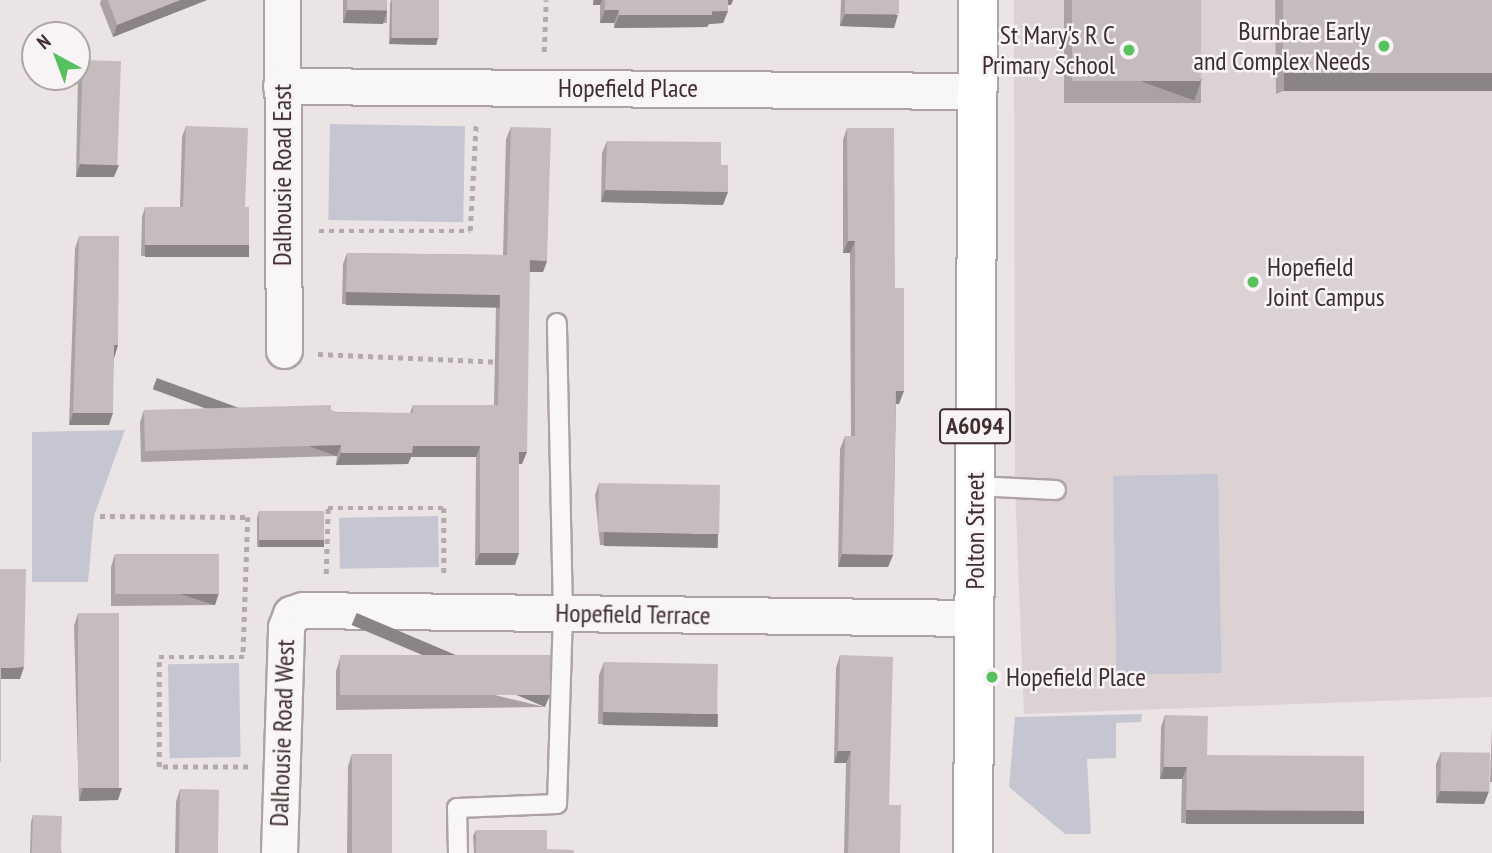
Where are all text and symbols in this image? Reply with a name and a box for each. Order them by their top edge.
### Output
place label: Burnbrae Early and Complex Needs [1193,15,1370,76]
place label: St Mary's R C Primary School [981,19,1115,80]
north arrow [21,21,91,91]
text: N [32,29,55,54]
marker: Burnbrae Early and Complex Needs [1376,38,1392,54]
marker: St Mary's R C Primary School [1121,42,1137,58]
street label: Hopefield Place [558,72,698,104]
street label: Dalhousie Road East [266,84,298,266]
place label: Hopefield Joint Campus [1267,251,1384,312]
marker: Hopefield Joint Campus [1245,274,1261,290]
road number: A6094 [938,405,1012,446]
street label: Polton Street [959,472,991,590]
street label: Hopefield Terrace [555,597,711,631]
street label: Dalhousie Road West [263,639,301,827]
place label: Hopefield Place [1006,661,1146,693]
marker: Hopefield Place [984,669,1000,685]

